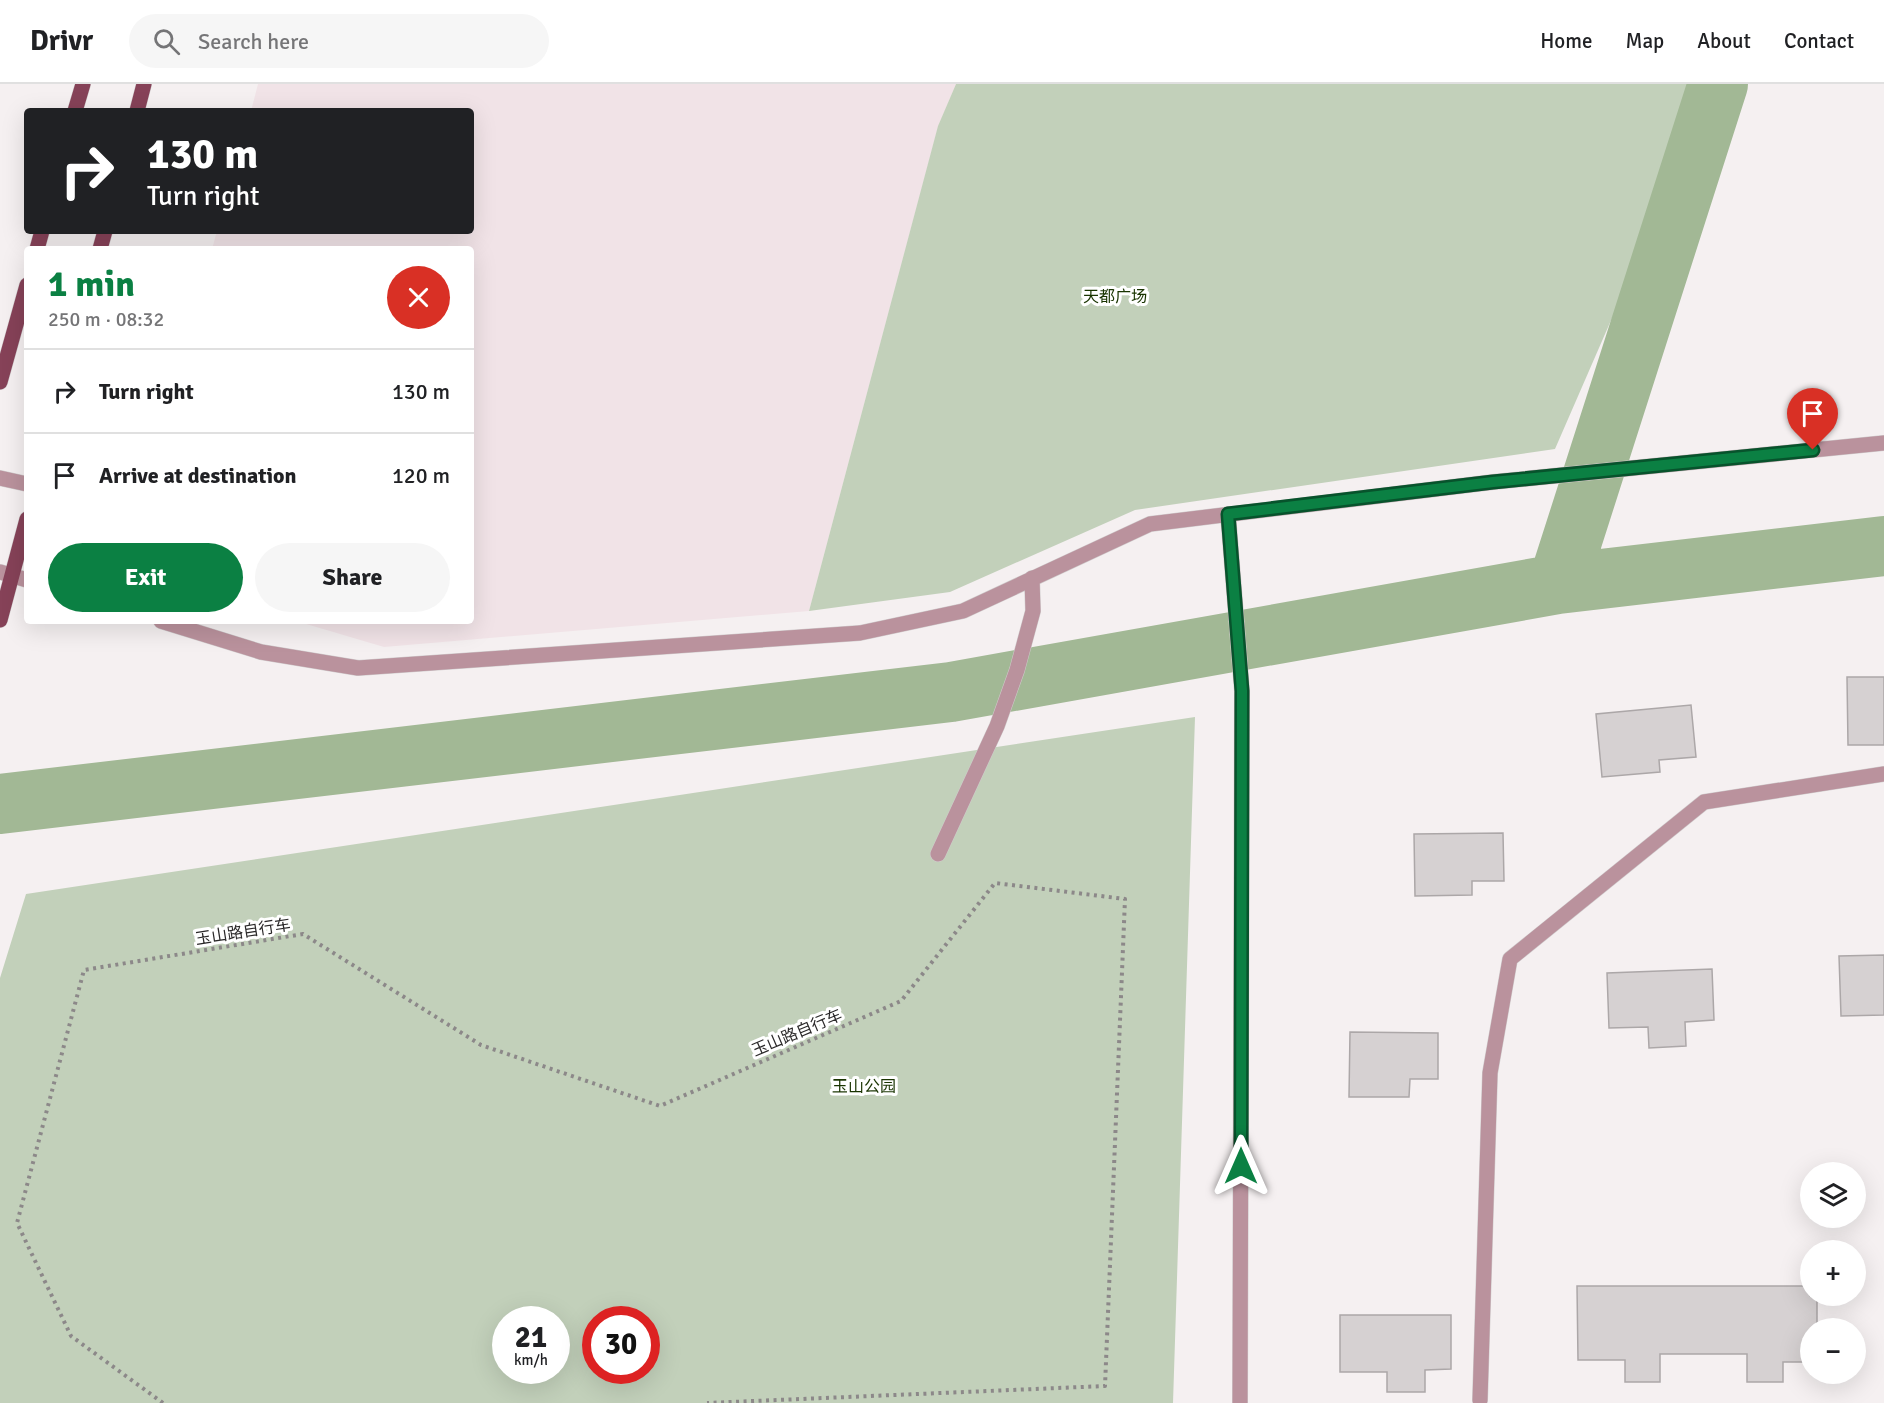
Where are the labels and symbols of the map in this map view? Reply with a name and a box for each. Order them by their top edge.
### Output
park label: 天都广场 [1083,287,1147,307]
pin [1787,388,1838,450]
street label: 玉山路自行车 [194,915,292,949]
street label: 玉山路自行车 [749,1005,845,1061]
park label: 玉山公园 [832,1077,896,1097]
position arrow [1209,1134,1273,1198]
speed limit sign: 30 [582,1306,660,1384]

